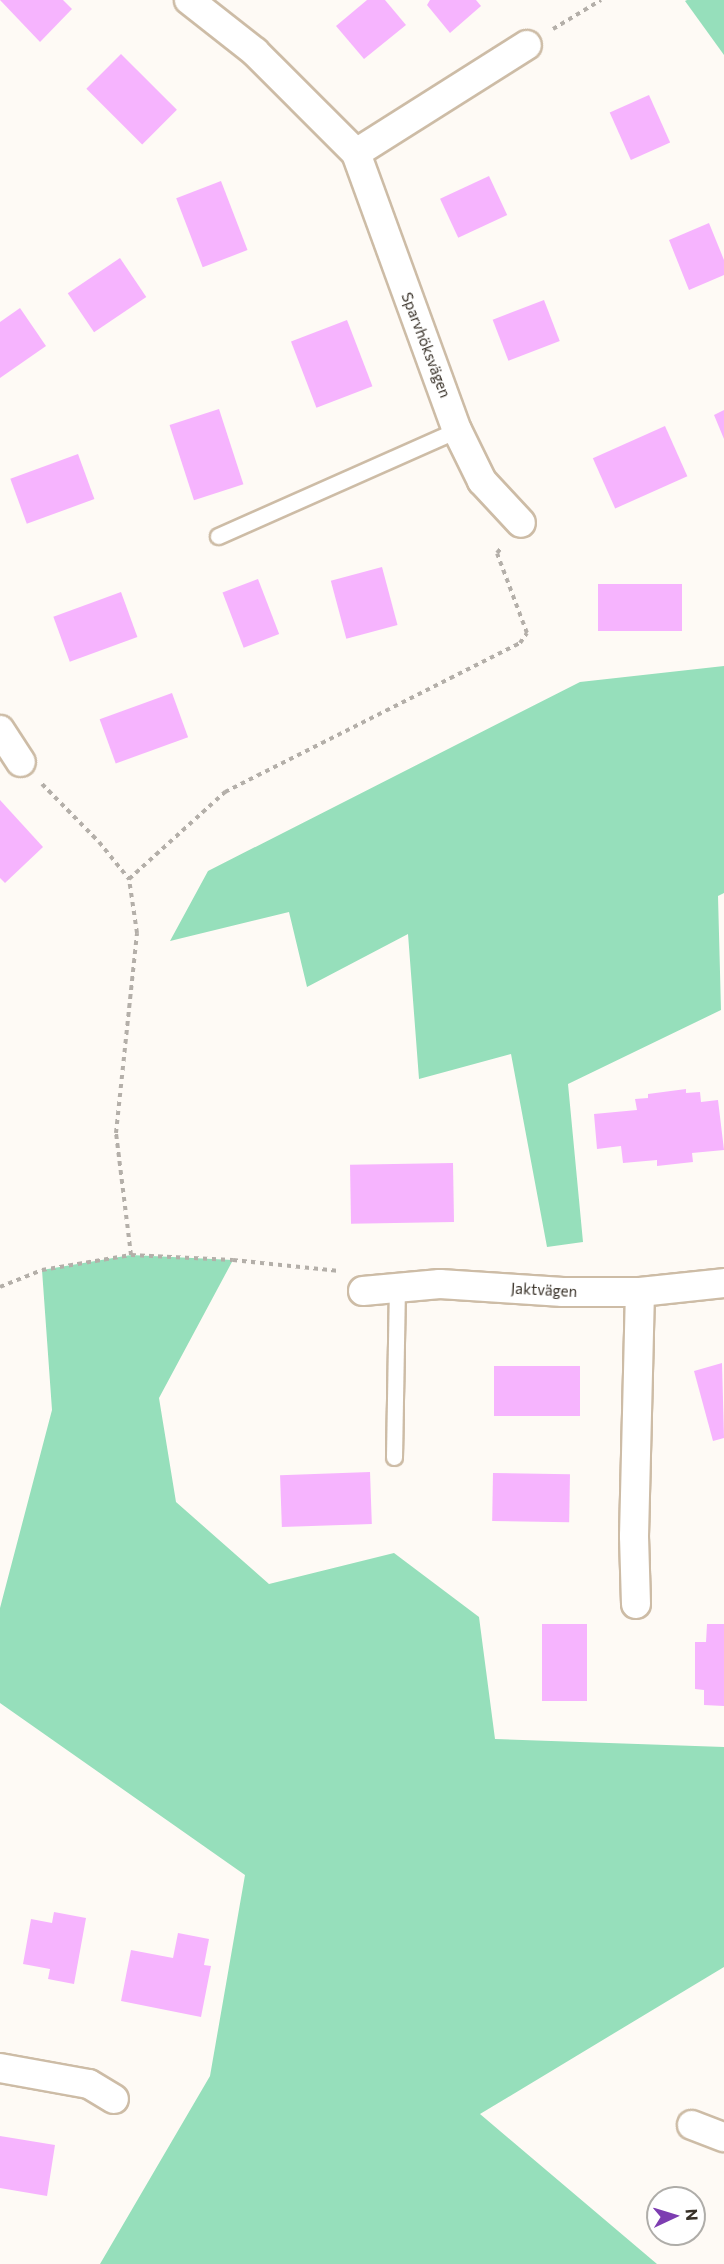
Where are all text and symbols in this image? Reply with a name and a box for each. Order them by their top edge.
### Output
street label: Sparvhöksvägen [398,290,454,400]
street label: Jaktvägen [510,1279,578,1301]
north arrow [646,2186,706,2246]
text: N [683,2208,702,2221]

